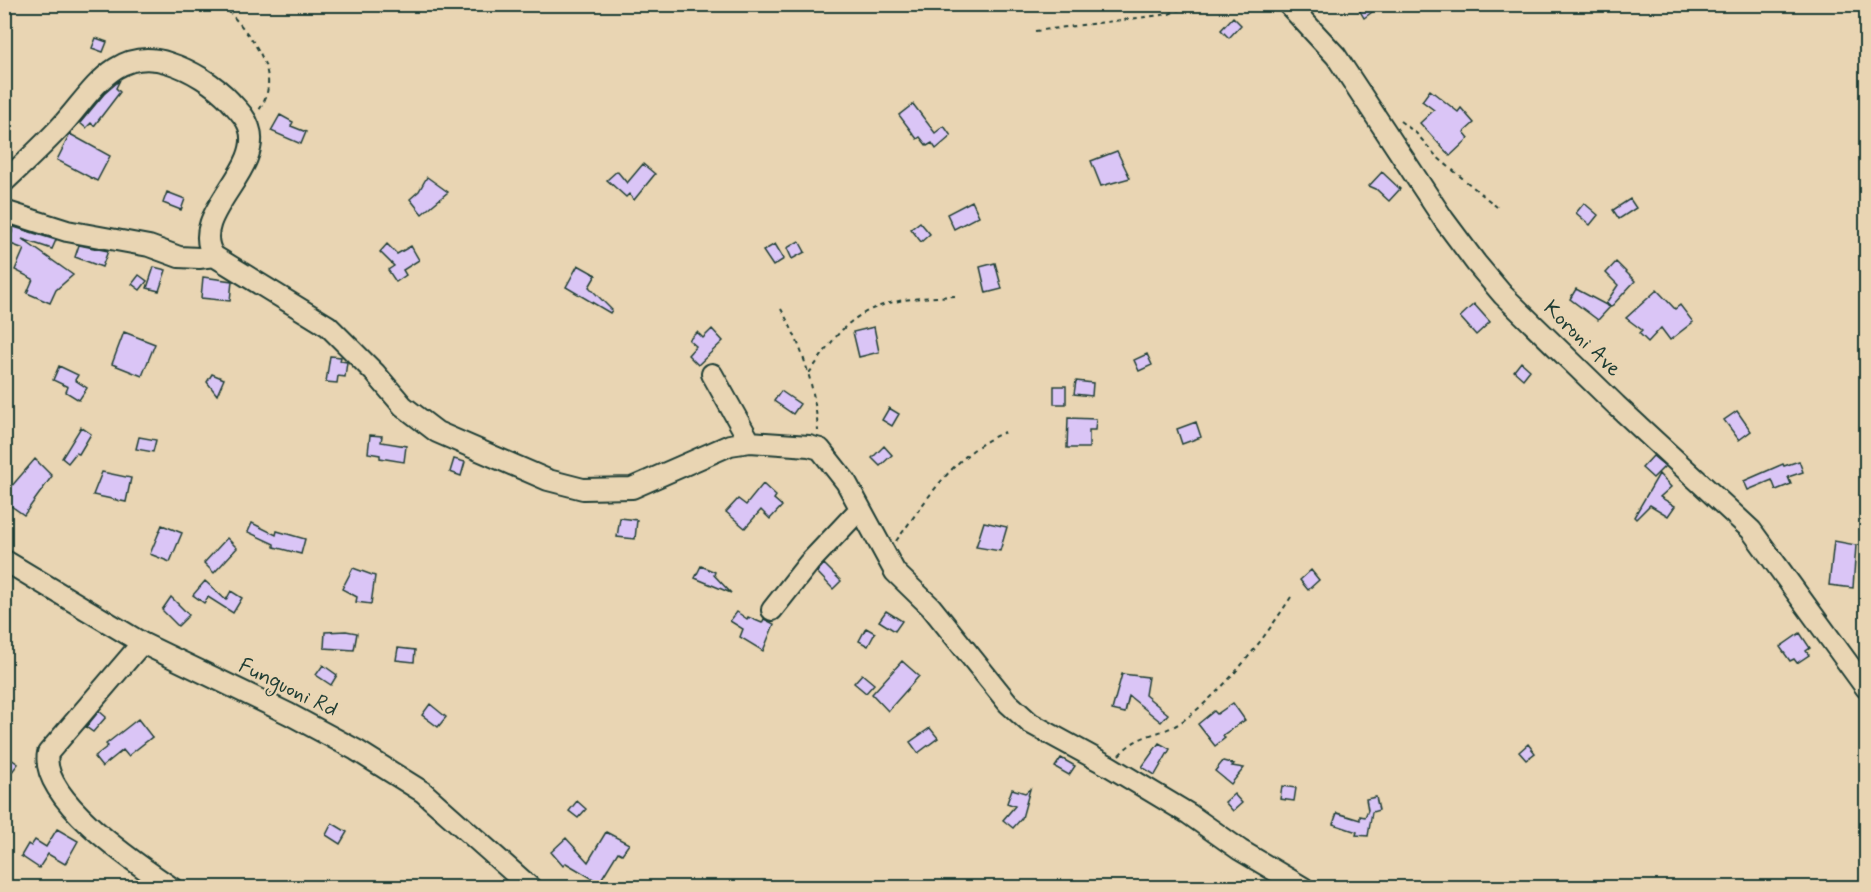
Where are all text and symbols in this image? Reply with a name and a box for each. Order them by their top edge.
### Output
street label: Koroni Ave [1537,295,1627,383]
street label: Funguoni Rd [232,652,342,727]

